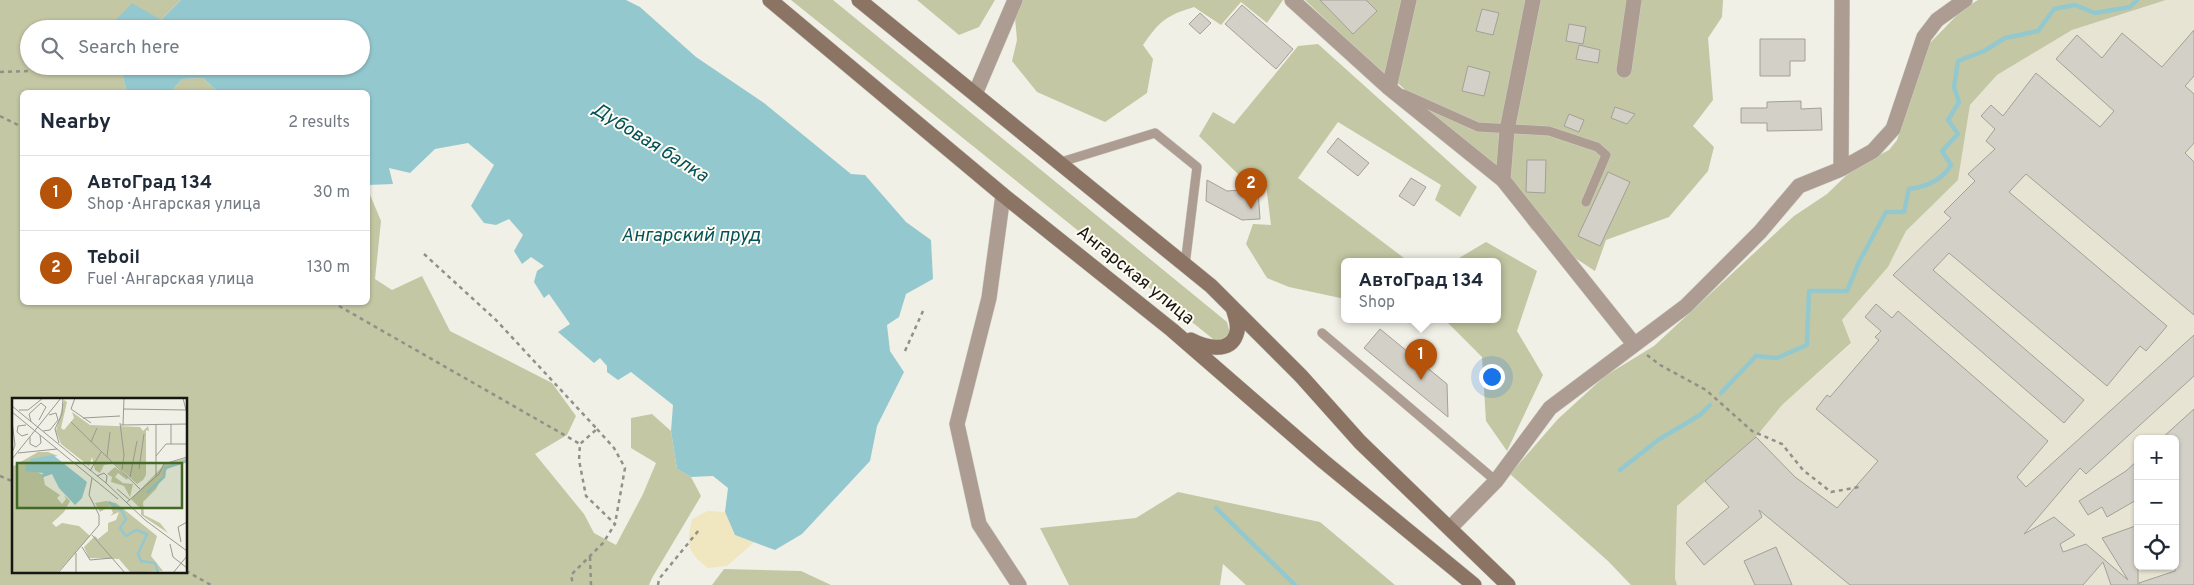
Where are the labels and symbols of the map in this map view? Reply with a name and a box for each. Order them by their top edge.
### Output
water label: Дубовая балка [587,98,713,188]
pin: 2 [1235,168,1267,209]
street label: Ангарская улица [1071,221,1199,331]
water label: Ангарский пруд [621,224,761,248]
pin: 1 [1405,339,1437,380]
your location [1479,364,1505,390]
inset map [12,398,188,572]

